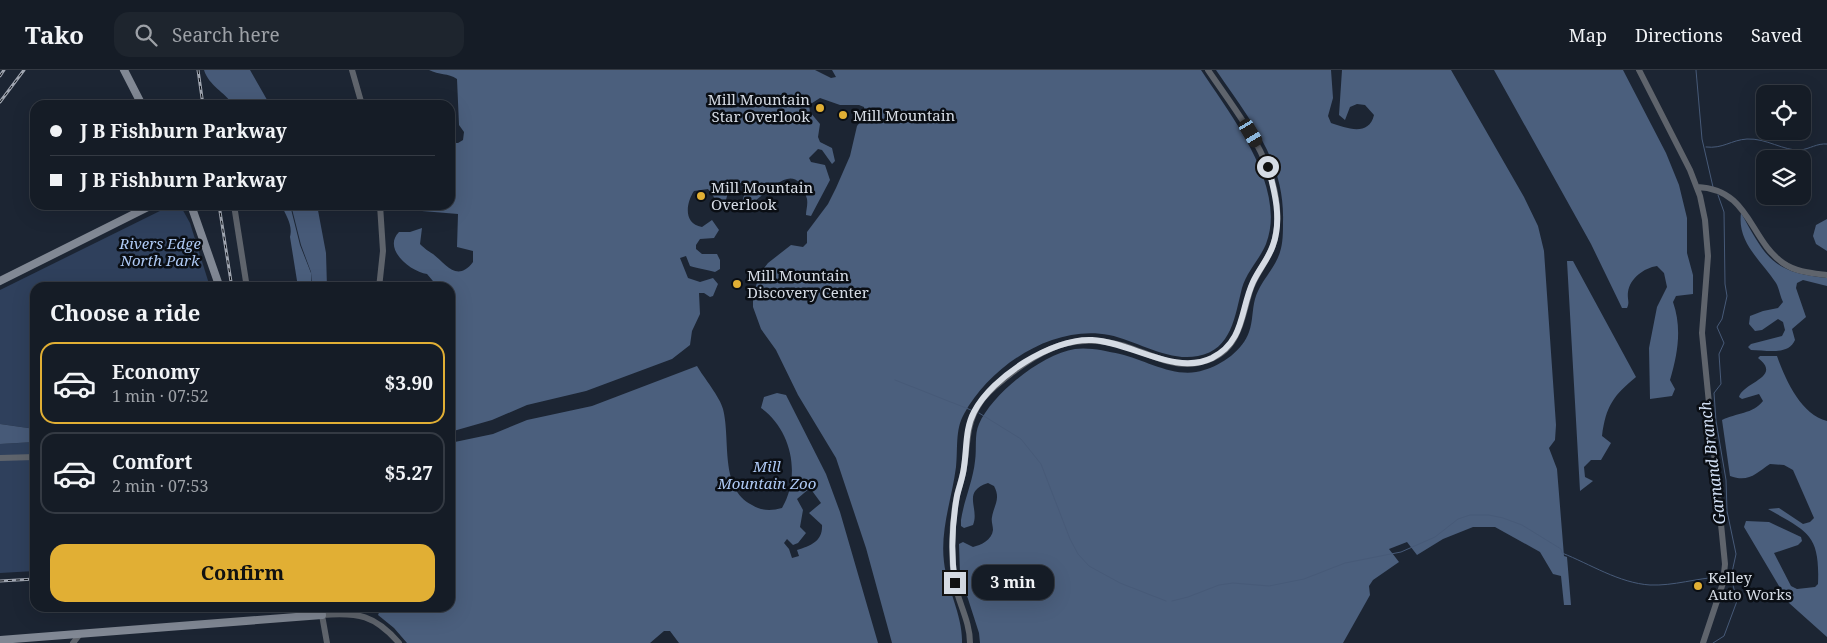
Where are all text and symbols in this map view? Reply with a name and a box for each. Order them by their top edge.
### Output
search box [114,12,464,57]
text: Tako [25,18,84,51]
icon: search [132,21,160,49]
text: Search here [172,22,280,48]
text: Map [1569,23,1607,47]
text: Directions [1635,23,1723,47]
text: Saved [1751,23,1802,47]
map controls [1756,85,1811,205]
button: locate [1756,85,1811,140]
place label: Mill Mountain Star Overlook [708,89,810,126]
marker: Mill Mountain Star Overlook [814,102,826,114]
place label: Mill Mountain [853,105,956,125]
marker: Mill Mountain [837,109,849,121]
car [1236,116,1265,150]
text: J B Fishburn Parkway [80,118,287,144]
button: layers [1756,150,1811,205]
route start [1257,156,1279,178]
text: J B Fishburn Parkway [80,167,287,193]
place label: Mill Mountain Overlook [711,177,814,214]
marker: Mill Mountain Overlook [695,190,707,202]
park label: Rivers Edge North Park [118,233,201,270]
place label: Mill Mountain Discovery Center [747,265,869,302]
marker: Mill Mountain Discovery Center [731,278,743,290]
text: Choose a ride [50,297,200,327]
text: Economy [112,359,200,385]
icon: car [52,361,97,406]
text: $3.90 [384,370,433,396]
text: 1 min · 07:52 [112,385,208,407]
water label: Garnand Branch [1693,400,1730,526]
text: Comfort [112,449,192,475]
icon: car [52,451,97,496]
park label: Mill Mountain Zoo [717,456,816,493]
text: $5.27 [384,460,433,486]
text: 2 min · 07:53 [112,475,208,497]
button: Confirm [50,544,435,602]
callout: 3 min [972,566,1055,600]
place label: Kelley Auto Works [1708,567,1792,604]
text: 3 min [990,571,1036,593]
route end [944,572,966,594]
marker: Kelley Auto Works [1692,580,1704,592]

